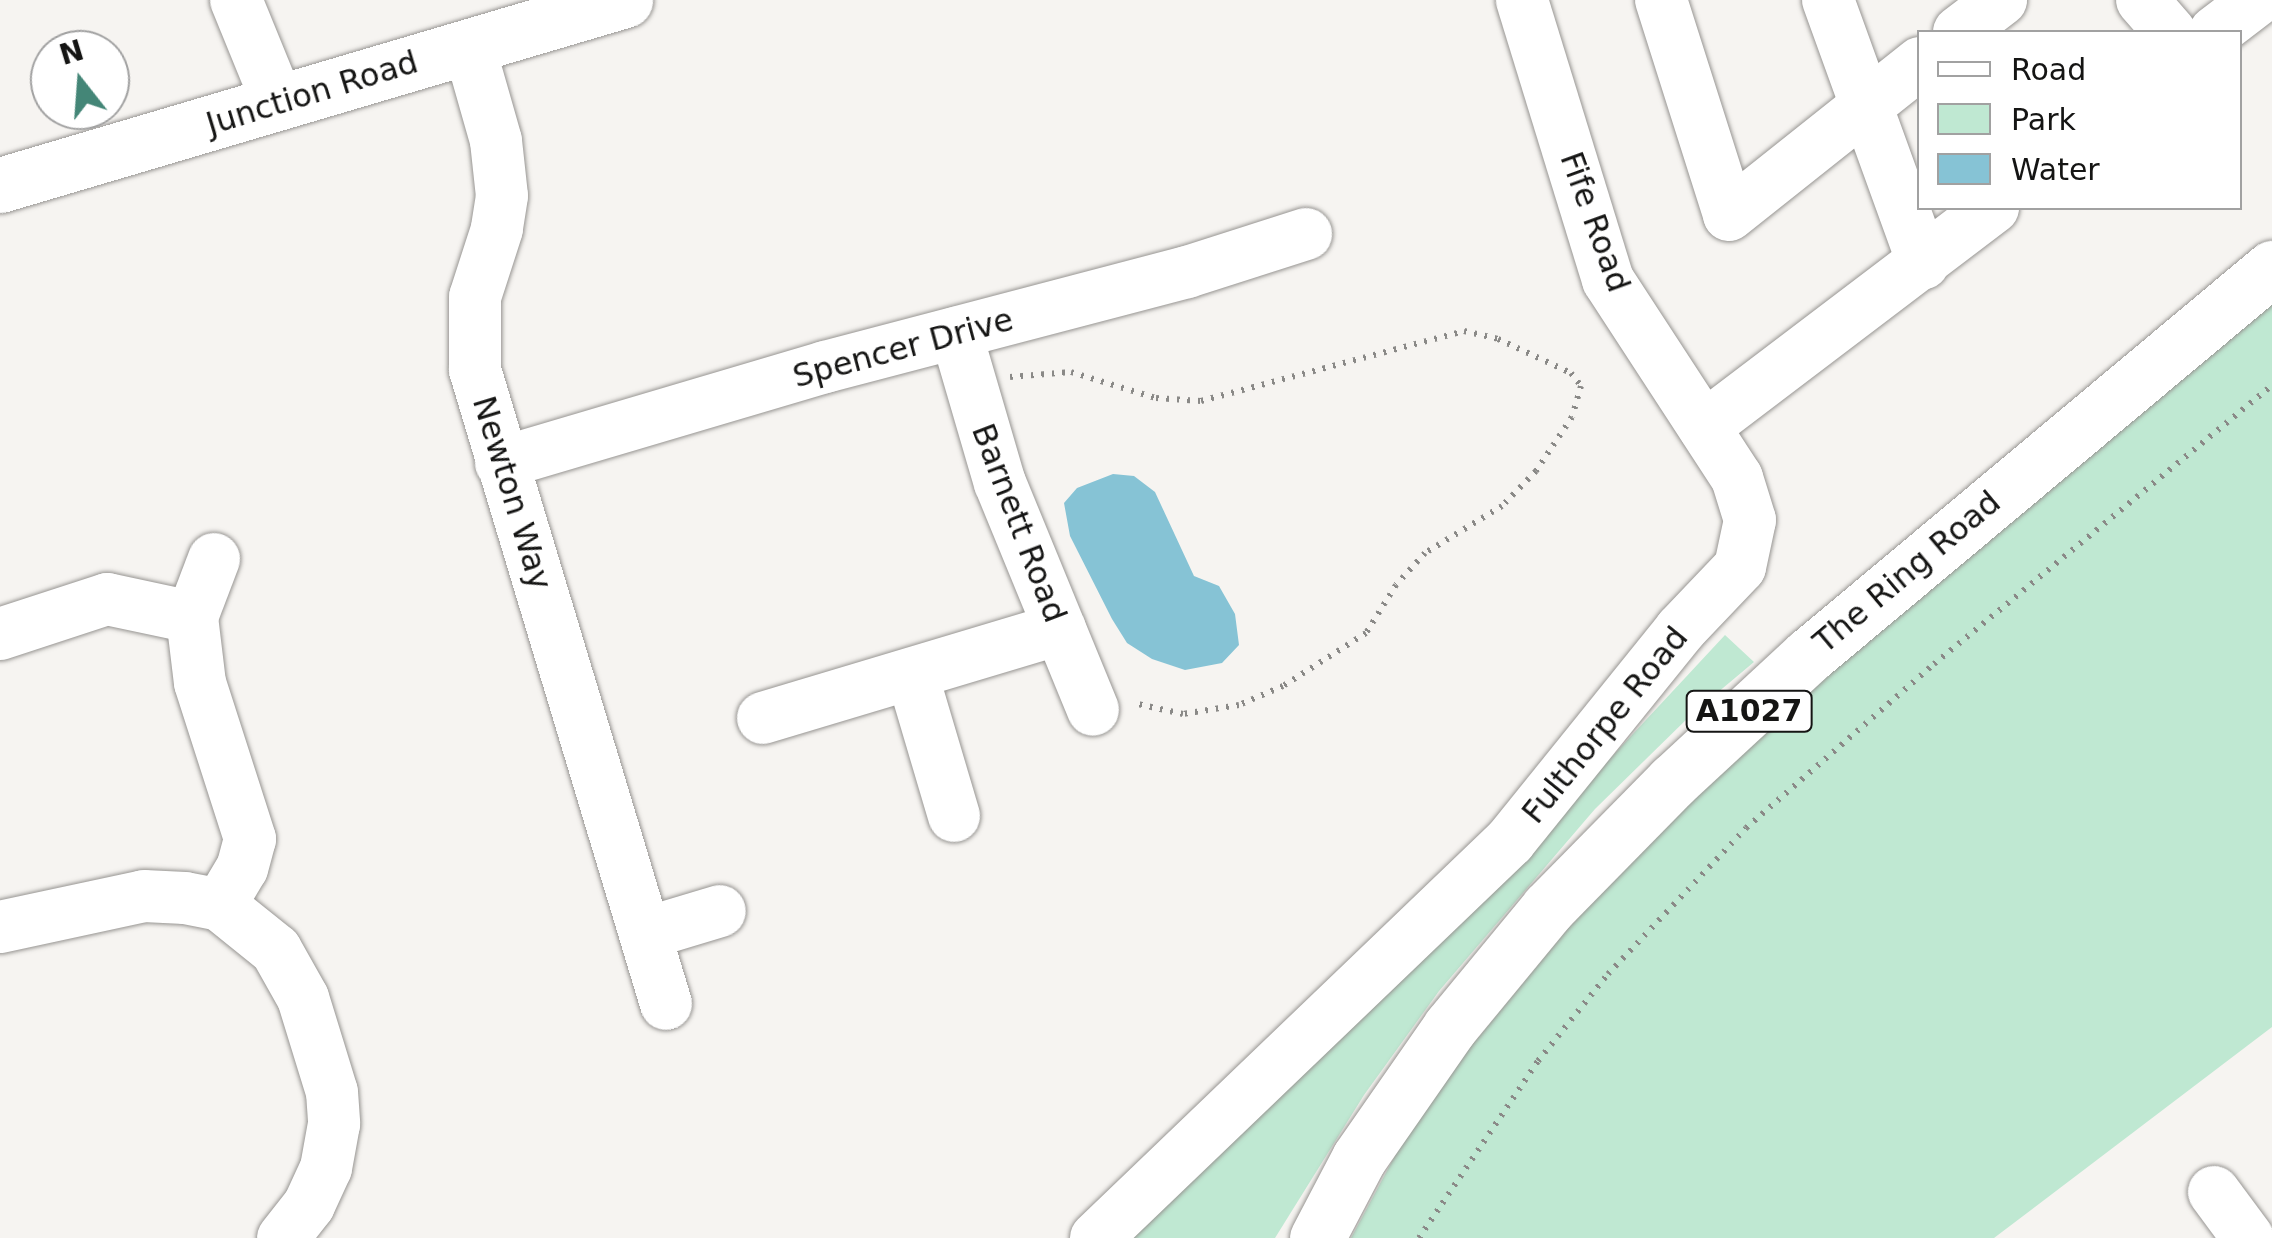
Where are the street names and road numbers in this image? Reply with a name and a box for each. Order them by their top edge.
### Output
street label: Junction Road [201,43,423,143]
street label: Fife Road [1552,147,1638,297]
street label: Spencer Drive [789,300,1017,396]
street label: Newton Way [464,392,560,594]
street label: Barnett Road [964,418,1074,628]
street label: The Ring Road [1806,483,2008,661]
street label: Fulthorpe Road [1514,619,1696,831]
road number: A1027 [1684,686,1814,736]

